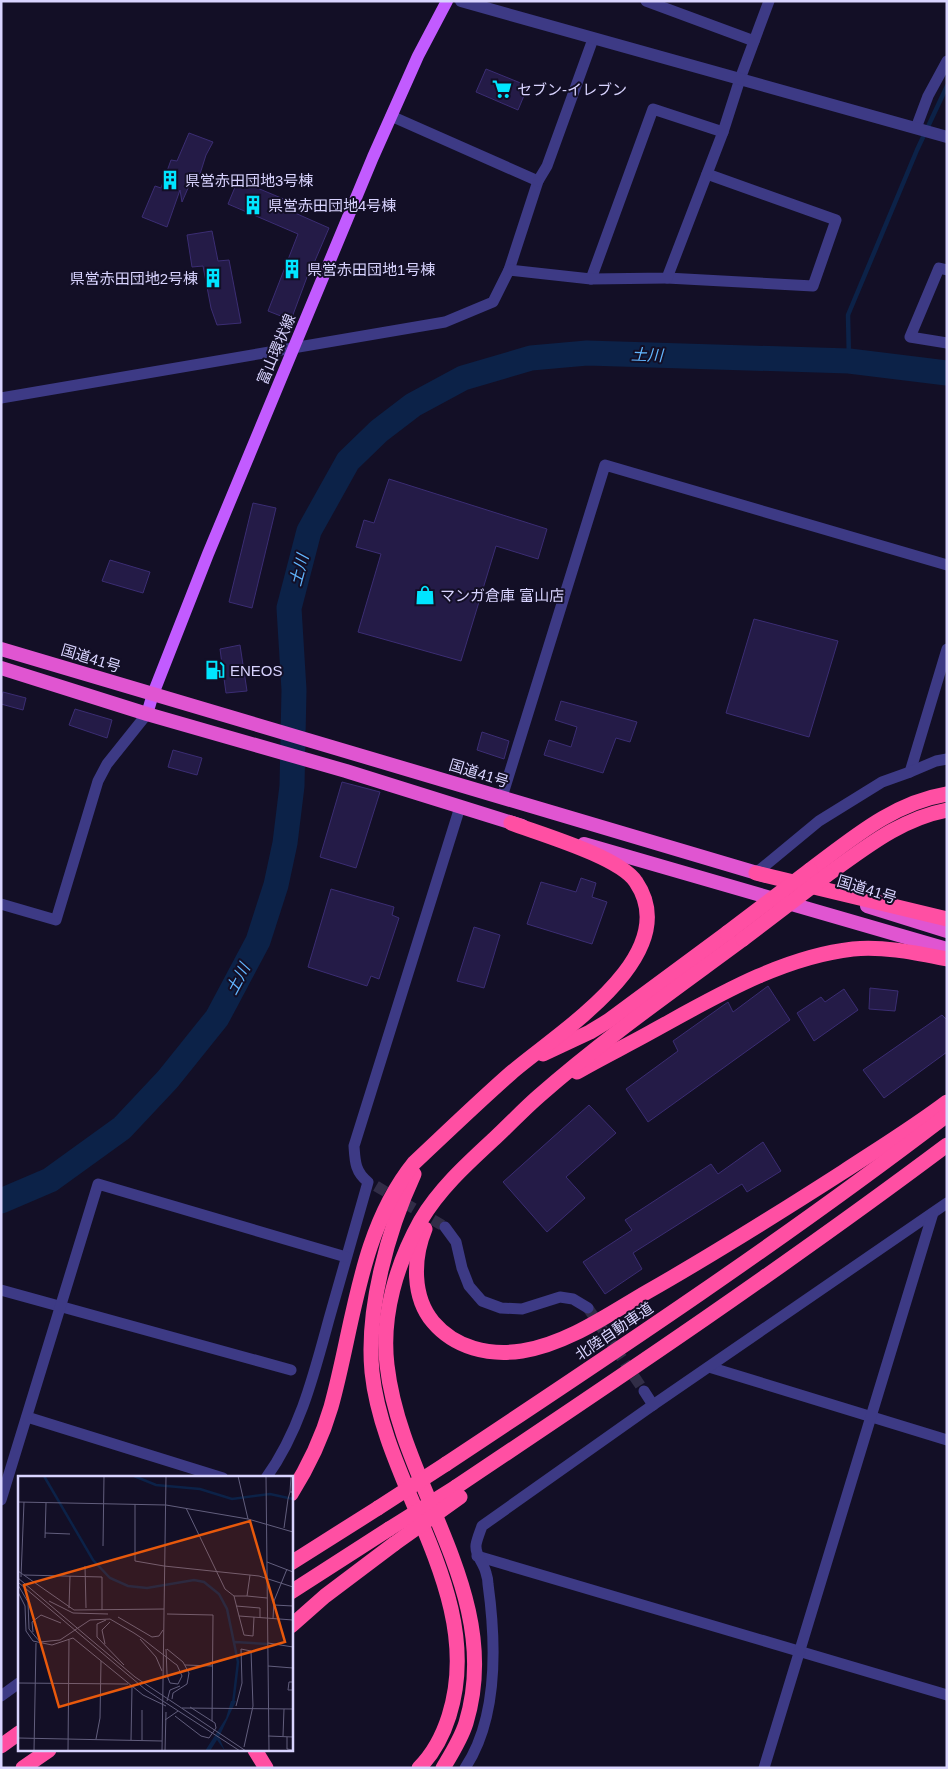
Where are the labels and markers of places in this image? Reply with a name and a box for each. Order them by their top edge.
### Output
supermarket icon: セブン-イレブン [491,78,513,100]
place label: セブン-イレブン [517,81,627,98]
building icon: 県営赤田団地3号棟 [159,169,181,191]
place label: 県営赤田団地3号棟 [185,172,313,189]
building icon: 県営赤田団地4号棟 [242,194,264,216]
place label: 県営赤田団地4号棟 [268,197,396,214]
building icon: 県営赤田団地1号棟 [281,258,303,280]
place label: 県営赤田団地1号棟 [307,261,435,278]
building icon: 県営赤田団地2号棟 [202,267,224,289]
place label: 県営赤田団地2号棟 [70,270,198,287]
shop icon: マンガ倉庫 富山店 [414,584,436,606]
place label: マンガ倉庫 富山店 [440,587,564,604]
fuel station icon: ENEOS [204,659,226,681]
place label: ENEOS [230,662,283,679]

